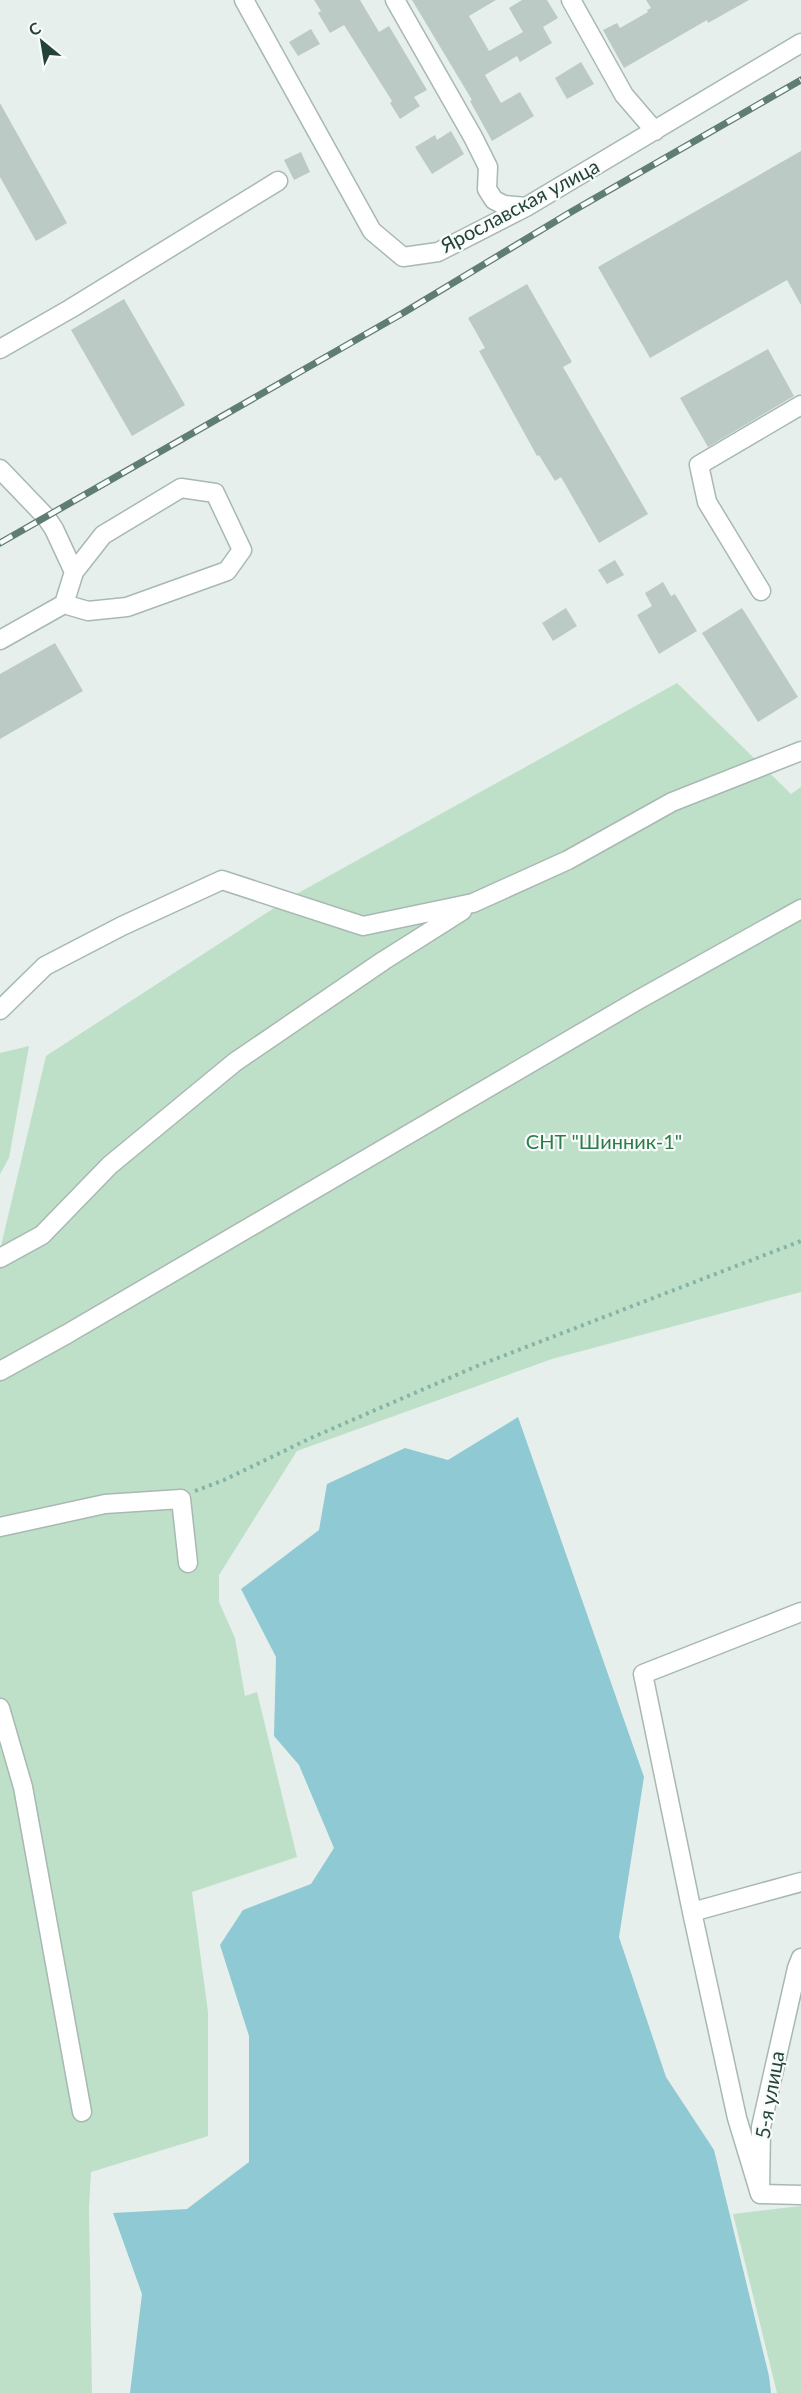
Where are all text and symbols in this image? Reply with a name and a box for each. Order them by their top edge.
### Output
north arrow [12,12,72,72]
text: С [25,17,44,39]
street label: Ярославская улица [435,153,603,258]
park label: СНТ "Шинник-1" [526,1129,682,1153]
street label: 5-я улица [750,2049,789,2141]

